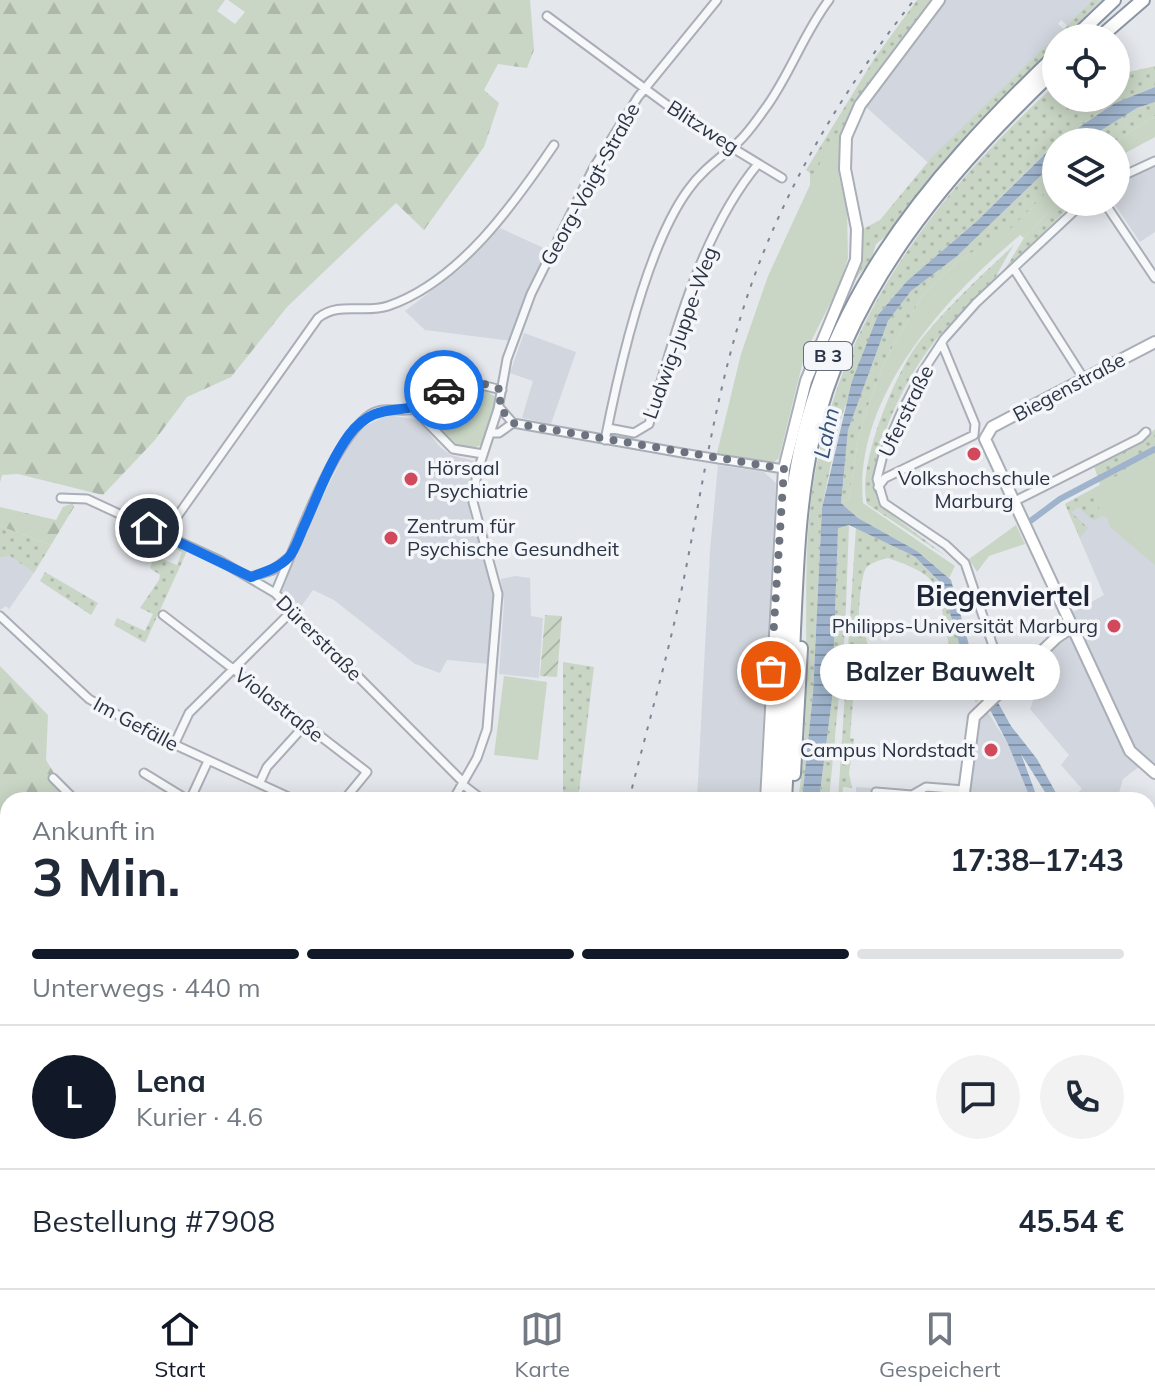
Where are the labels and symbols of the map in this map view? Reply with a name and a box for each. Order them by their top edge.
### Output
street label: Blitzweg [663,94,744,159]
street label: Georg-Voigt-Straße [535,98,645,269]
street label: Ludwig-Juppe-Weg [637,243,722,422]
road number: B 3 [804,342,852,370]
street label: Biegenstraße [1008,347,1129,427]
courier [404,350,484,430]
street label: Uferstraße [873,361,938,461]
water label: Lahn [807,405,845,461]
marker: Volkshochschule Marburg [965,445,983,463]
place label: Hörsaal Psychiatrie [427,455,528,503]
place label: Volkshochschule Marburg [898,465,1050,513]
marker: Hörsaal Psychiatrie [402,470,420,488]
pin [115,494,183,562]
place label: Zentrum für Psychische Gesundheit [407,513,619,561]
marker: Zentrum für Psychische Gesundheit [382,529,400,547]
district label: Biegenviertel [916,578,1090,613]
street label: Dürerstraße [271,589,368,686]
place label: Philipps-Universität Marburg [832,613,1098,638]
marker: Philipps-Universität Marburg [1105,617,1123,635]
pin [737,637,805,705]
callout: Balzer Bauwelt [819,643,1059,699]
street label: Violastraße [230,662,329,747]
street label: Im Gefälle [89,691,183,756]
place label: Campus Nordstadt [800,737,975,762]
marker: Campus Nordstadt [982,741,1000,759]

